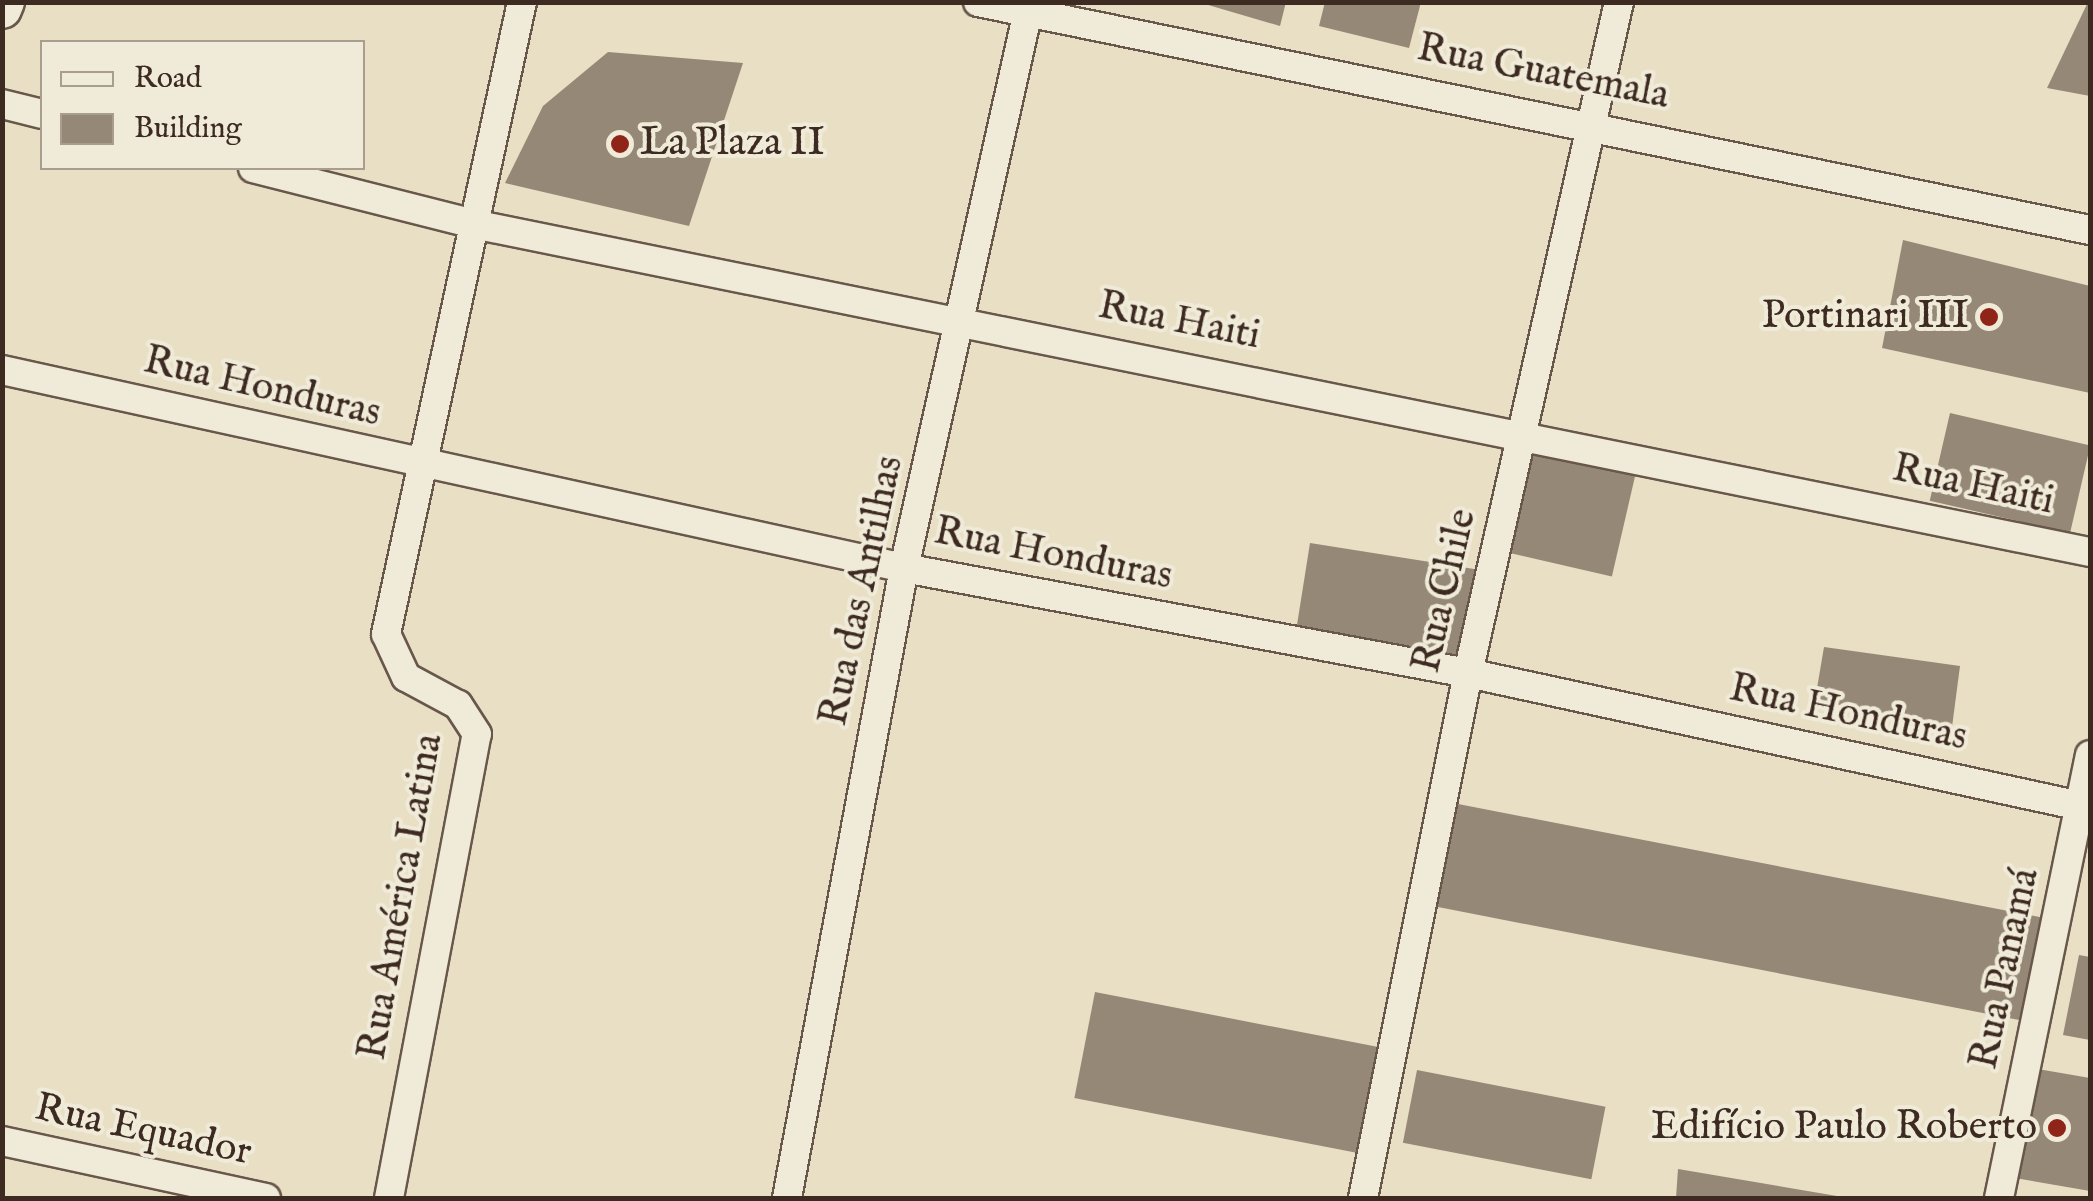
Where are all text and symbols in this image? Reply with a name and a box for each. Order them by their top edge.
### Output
street label: Rua Guatemala [1413,25,1673,121]
legend [40,40,365,170]
text: Road [134,60,202,98]
text: Building [134,110,242,148]
place label: La Plaza II [640,120,825,168]
marker: La Plaza II [609,133,631,155]
street label: Rua Haiti [1094,283,1264,361]
place label: Portinari III [1762,293,1969,341]
marker: Portinari III [1978,306,2000,328]
street label: Rua Honduras [139,337,385,439]
street label: Rua Haiti [1888,446,2058,526]
street label: Rua das Antilhas [811,452,915,730]
street label: Rua Chile [1404,504,1488,678]
street label: Rua Honduras [930,508,1176,602]
street label: Rua Honduras [1725,665,1971,763]
street label: Rua América Latina [350,730,454,1064]
street label: Rua Panamá [1961,864,2051,1074]
street label: Rua Equador [30,1085,256,1177]
place label: Edifício Paulo Roberto [1651,1104,2037,1152]
marker: Edifício Paulo Roberto [2046,1117,2068,1139]

